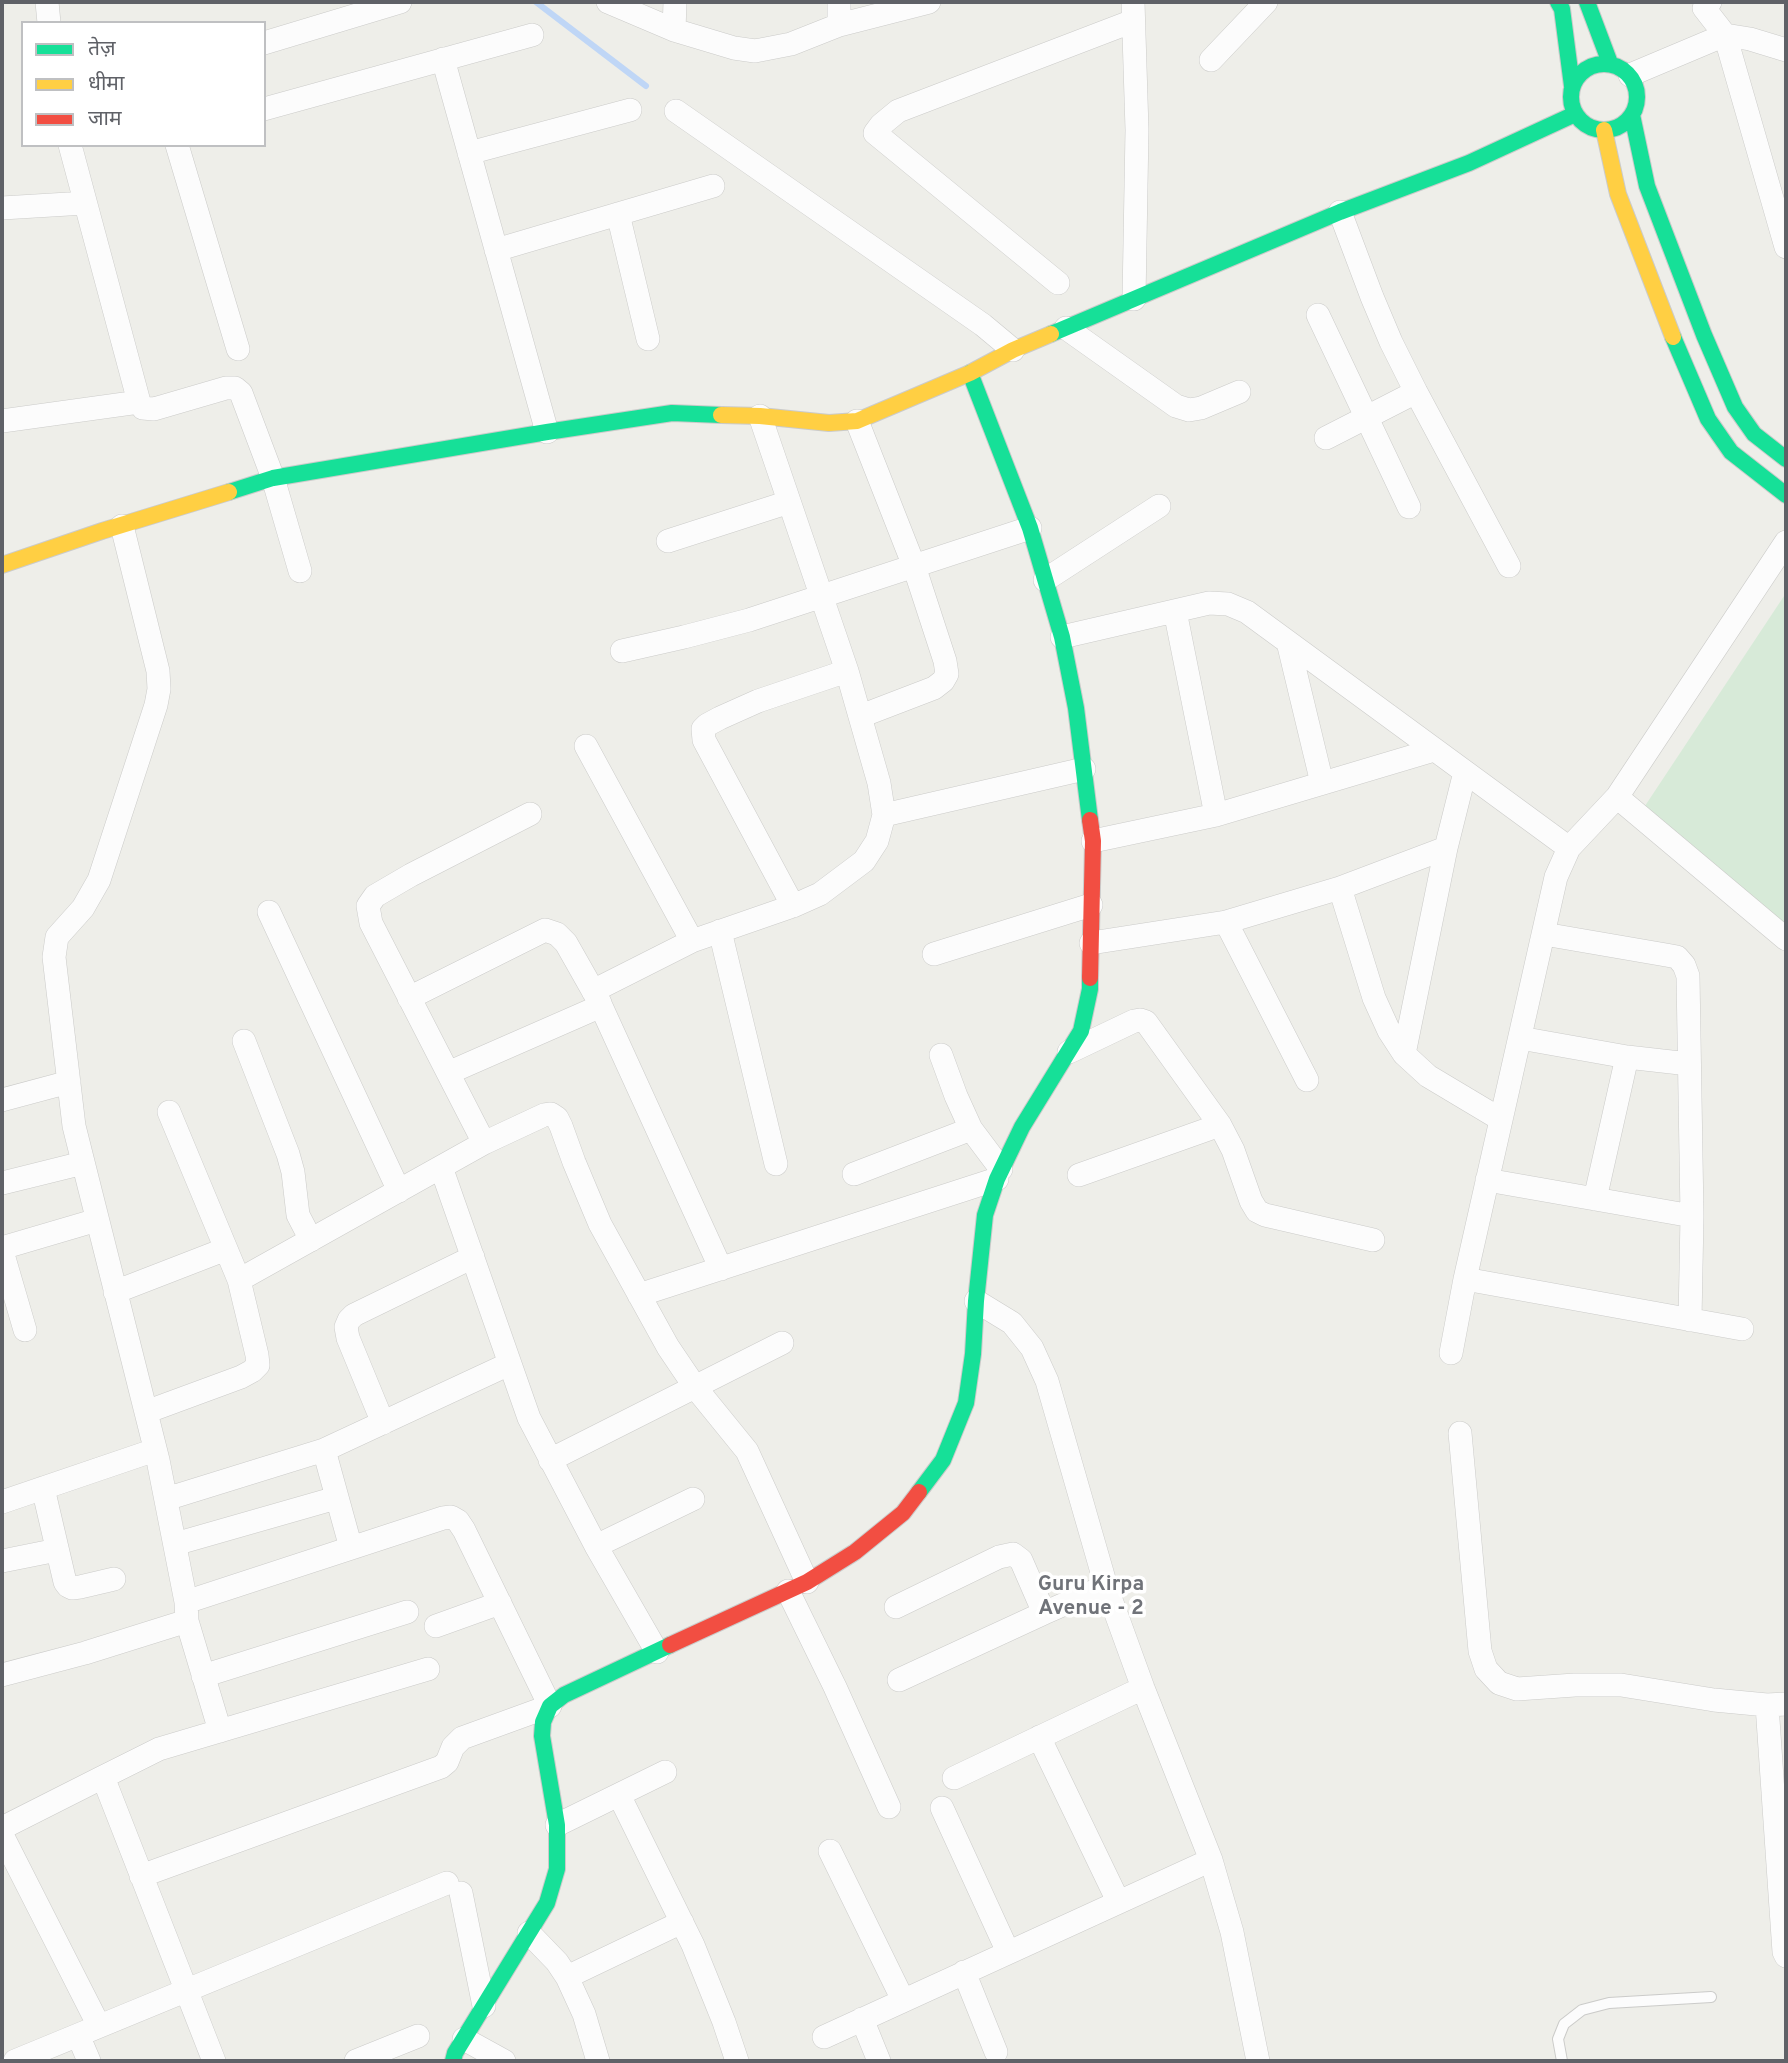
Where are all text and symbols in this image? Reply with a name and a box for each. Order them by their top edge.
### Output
legend [21,21,266,147]
text: तेज़ [88,36,116,63]
text: धीमा [88,71,124,98]
text: जाम [88,106,122,133]
district label: Guru Kirpa Avenue - 2 [1038,1573,1144,1623]

